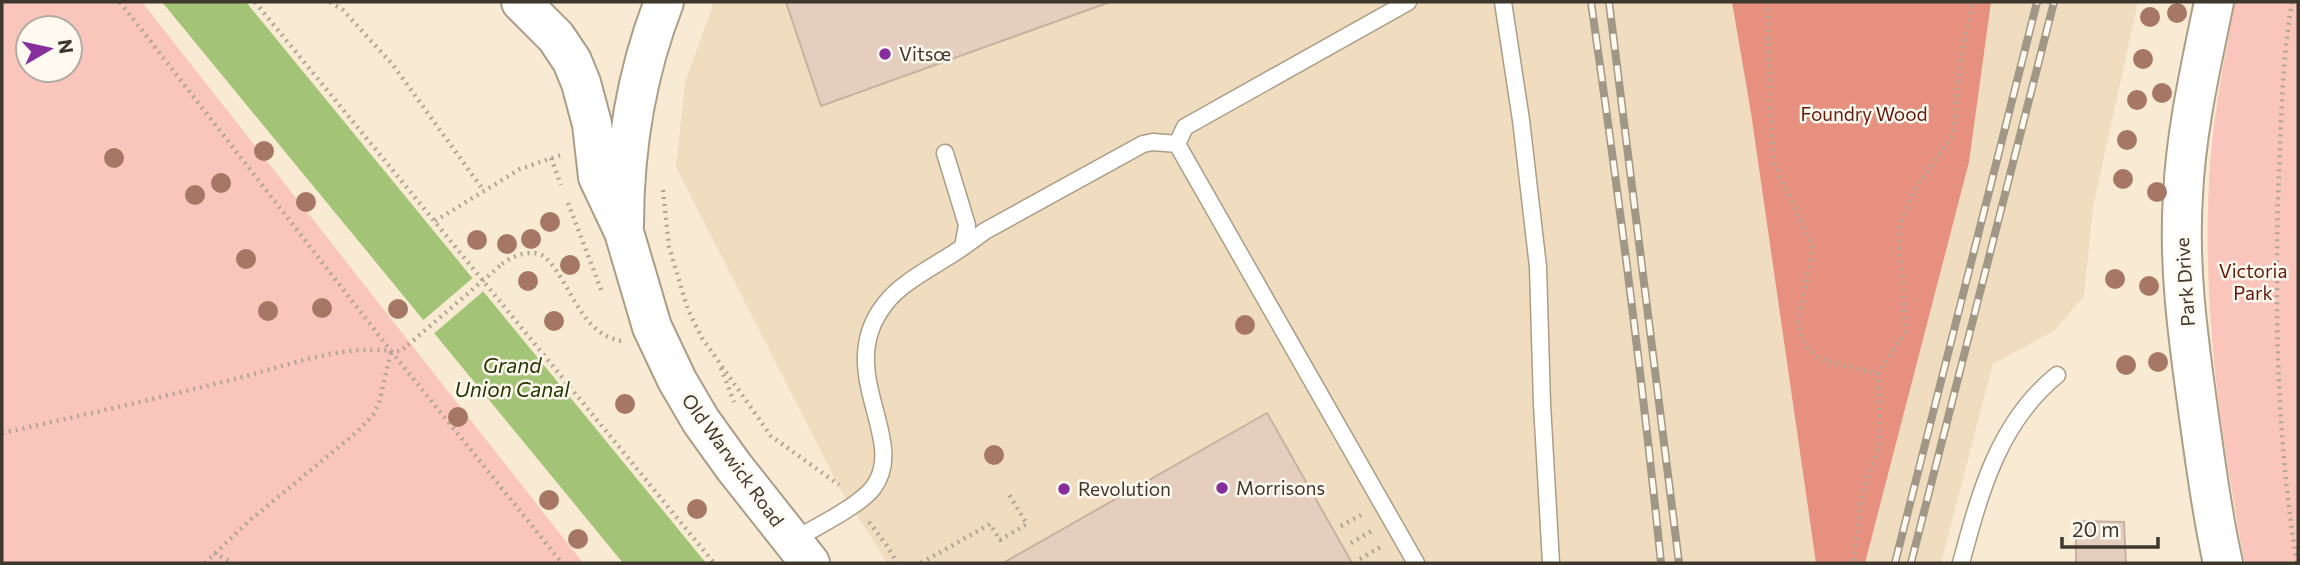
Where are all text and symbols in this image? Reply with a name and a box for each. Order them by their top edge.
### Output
north arrow [14,14,84,84]
text: N [54,37,79,55]
place label: Vitsœ [899,42,951,65]
marker: Vitsœ [877,46,893,62]
park label: Foundry Wood [1800,102,1928,125]
street label: Park Drive [2170,237,2199,327]
park label: Victoria Park [2219,259,2287,304]
water label: Grand Union Canal [454,352,570,401]
street label: Old Warwick Road [677,389,789,531]
place label: Morrisons [1236,476,1325,499]
place label: Revolution [1078,477,1171,500]
marker: Morrisons [1214,480,1230,496]
marker: Revolution [1056,481,1072,497]
scale bar [2062,505,2158,550]
text: 20 m [2072,516,2120,541]

